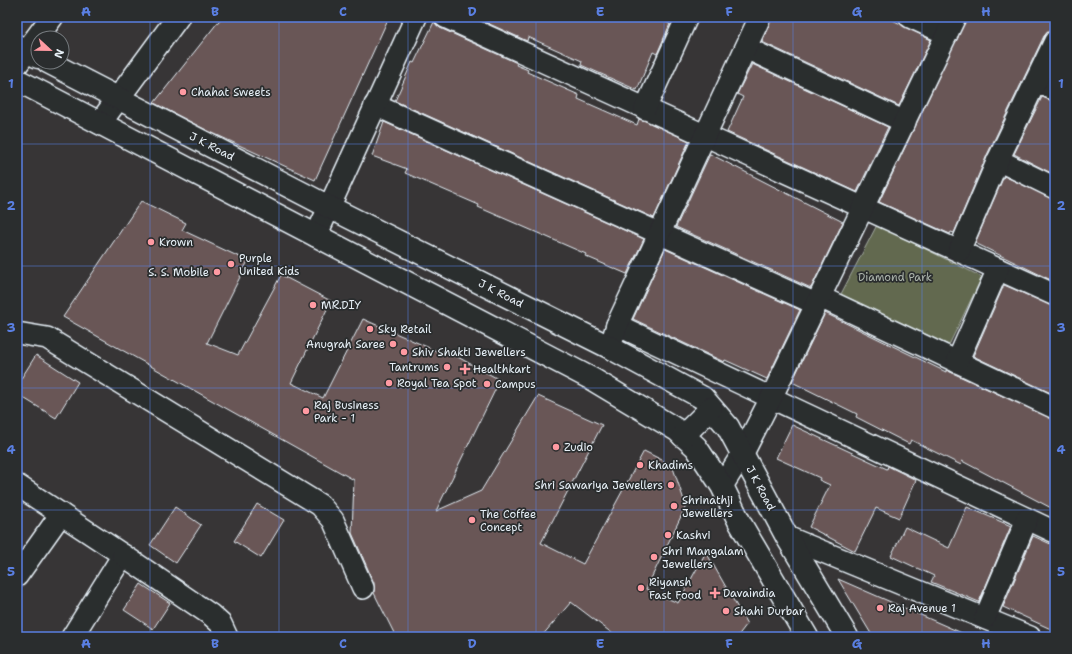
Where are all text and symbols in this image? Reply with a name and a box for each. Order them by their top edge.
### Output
text: A [81,3,91,20]
text: B [211,3,219,20]
text: C [339,3,347,20]
text: D [467,3,477,20]
text: E [596,3,605,20]
text: F [725,3,733,20]
text: G [852,3,863,20]
text: H [981,3,991,20]
north arrow [30,30,70,70]
text: N [50,47,67,61]
text: 1 [8,75,14,92]
text: 1 [1058,75,1064,92]
place label: Chahat Sweets [191,85,271,100]
marker: Chahat Sweets [178,87,188,97]
street label: J K Road [187,129,237,164]
text: 2 [6,197,16,214]
text: 2 [1056,197,1066,214]
place label: Krown [159,235,193,250]
marker: Krown [146,237,156,247]
place label: Purple United Kids [239,251,300,279]
marker: Purple United Kids [226,259,236,269]
place label: S. S. Mobile [148,265,209,280]
marker: S. S. Mobile [212,267,222,277]
park label: Diamond Park [858,270,932,285]
street label: J K Road [476,276,526,311]
place label: MR.DIY [321,298,362,313]
marker: MR.DIY [308,300,318,310]
text: 3 [6,319,16,336]
text: 3 [1056,319,1066,336]
place label: Sky Retail [378,322,432,337]
marker: Sky Retail [365,324,375,334]
place label: Anugrah Saree [306,337,385,352]
marker: Anugrah Saree [388,339,398,349]
place label: Shiv Shakti Jewellers [412,345,526,360]
marker: Shiv Shakti Jewellers [399,347,409,357]
place label: Tantrums [389,360,439,375]
marker: Tantrums [442,362,452,372]
place label: Healthkart [473,362,531,377]
marker: Healthkart [460,364,470,374]
place label: Royal Tea Spot [397,376,477,391]
place label: Campus [495,377,536,392]
marker: Royal Tea Spot [384,378,394,388]
marker: Campus [482,379,492,389]
place label: Raj Business Park - 1 [314,398,379,426]
marker: Raj Business Park - 1 [301,406,311,416]
place label: Zudio [564,440,593,455]
text: 4 [6,441,16,458]
text: 4 [1056,441,1066,458]
marker: Zudio [551,442,561,452]
place label: Khadims [648,458,693,473]
marker: Khadims [635,460,645,470]
street label: J K Road [742,463,779,513]
place label: Shri Sawariya Jewellers [534,478,663,493]
marker: Shri Sawariya Jewellers [666,480,676,490]
place label: Shrinathji Jewellers [682,493,733,521]
marker: Shrinathji Jewellers [669,501,679,511]
place label: The Coffee Concept [480,507,536,535]
marker: The Coffee Concept [467,515,477,525]
place label: Kashvi [676,528,711,543]
marker: Kashvi [663,530,673,540]
place label: Shri Mangalam Jewellers [662,544,744,572]
marker: Shri Mangalam Jewellers [649,552,659,562]
text: 5 [7,563,15,580]
text: 5 [1057,563,1065,580]
place label: Riyansh Fast Food [649,575,701,603]
marker: Riyansh Fast Food [636,583,646,593]
place label: Davaindia [723,586,775,601]
marker: Davaindia [710,588,720,598]
place label: Raj Avenue 1 [888,601,956,616]
marker: Raj Avenue 1 [875,603,885,613]
place label: Shahi Durbar [734,604,804,619]
marker: Shahi Durbar [721,606,731,616]
text: A [81,635,91,652]
text: B [211,635,219,652]
text: C [339,635,347,652]
text: D [467,635,477,652]
text: E [596,635,605,652]
text: F [725,635,733,652]
text: G [852,635,863,652]
text: H [981,635,991,652]

